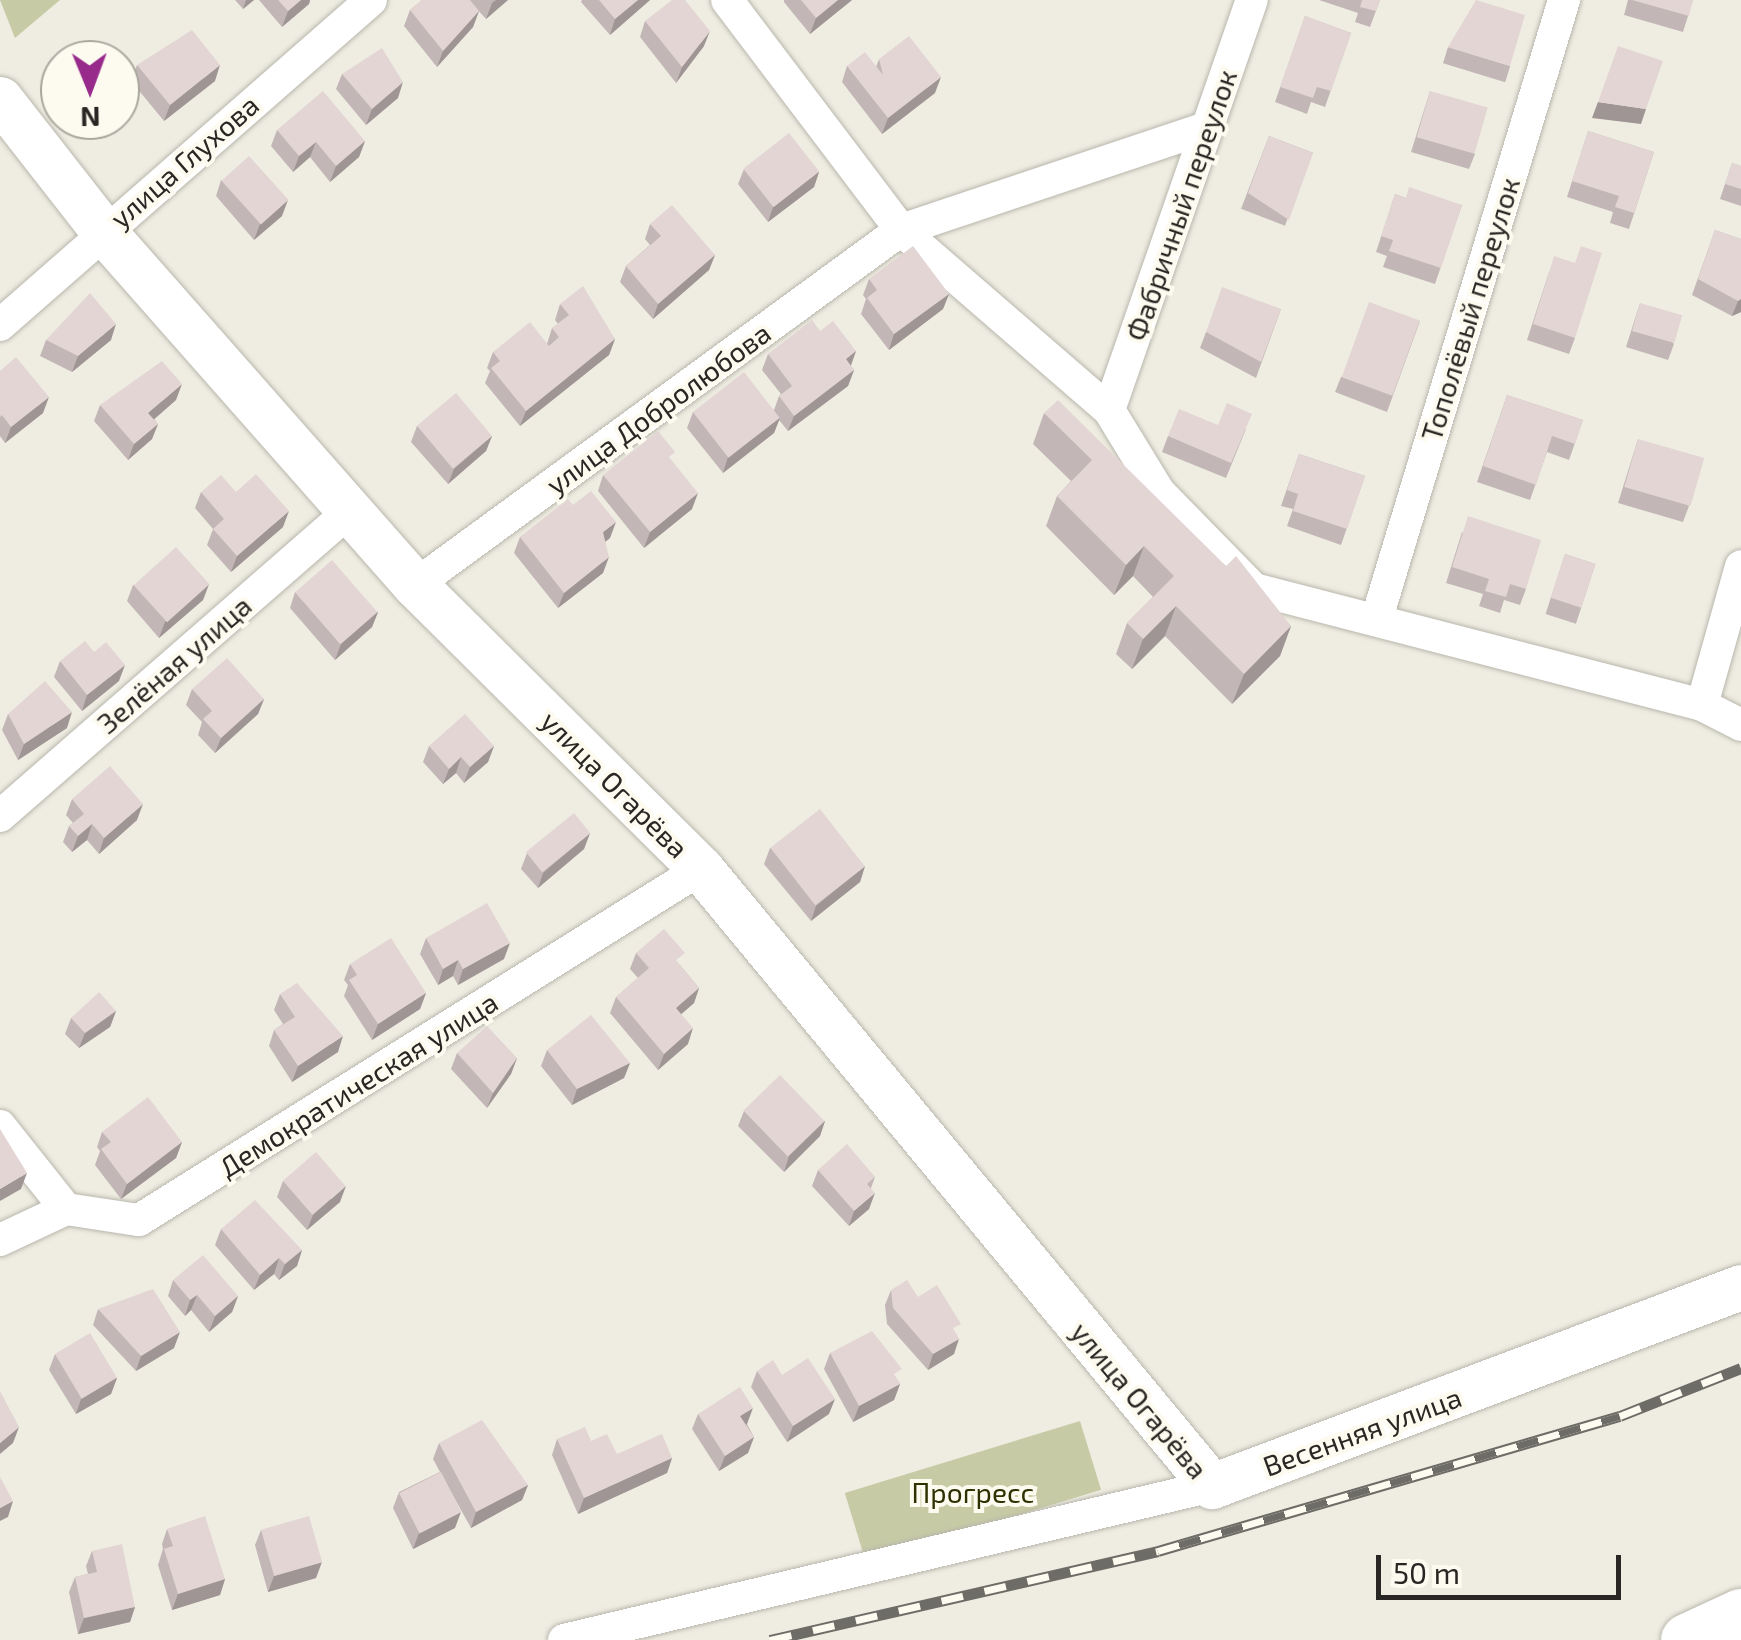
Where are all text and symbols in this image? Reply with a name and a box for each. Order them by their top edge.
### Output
north arrow [40,40,140,140]
street label: Фабричный переулок [1119,65,1243,345]
street label: улица Глухова [103,87,265,235]
text: N [80,101,101,135]
street label: Тополёвый переулок [1414,173,1526,445]
street label: улица Добролюбова [539,315,777,501]
street label: Зелёная улица [90,588,258,740]
street label: улица Огарёва [535,704,695,864]
street label: Демократическая улица [212,984,504,1184]
street label: улица Огарёва [1065,1315,1215,1485]
street label: Весенняя улица [1258,1380,1466,1482]
park label: Прогресс [912,1475,1034,1509]
scale bar [1381,1535,1626,1597]
text: 50 m [1393,1554,1460,1590]

